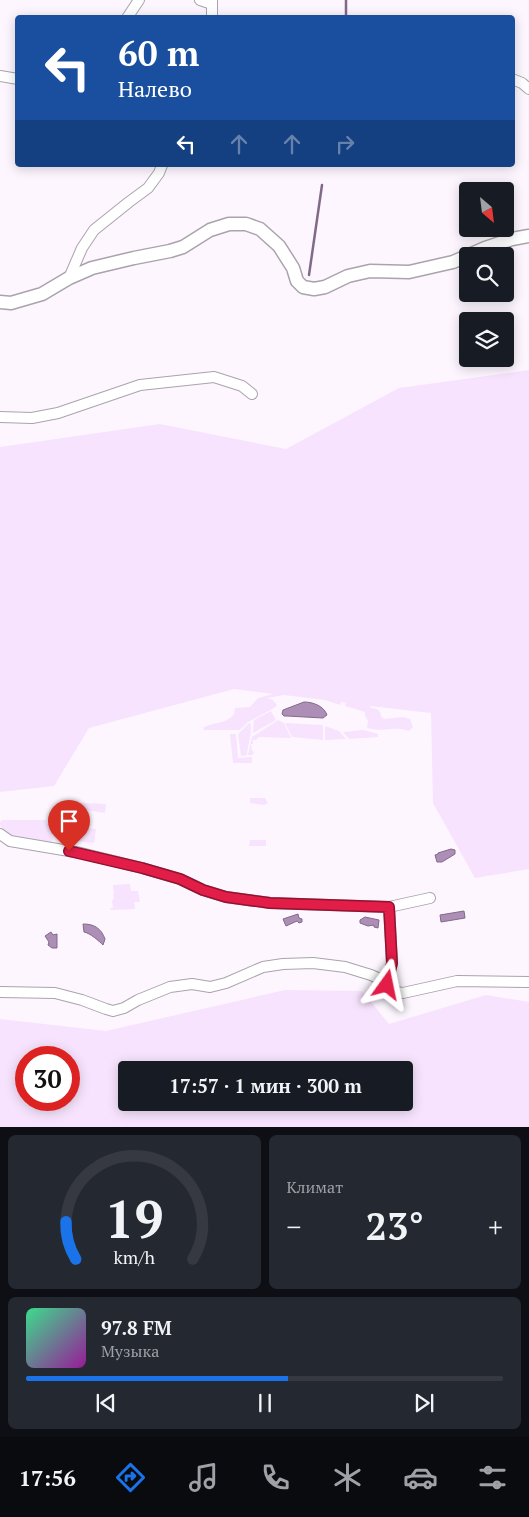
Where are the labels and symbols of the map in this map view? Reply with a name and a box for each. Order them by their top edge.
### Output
north arrow [459,182,514,238]
pin [48,800,90,851]
position arrow [360,958,412,1010]
speed limit sign: 30 [15,1046,80,1111]

